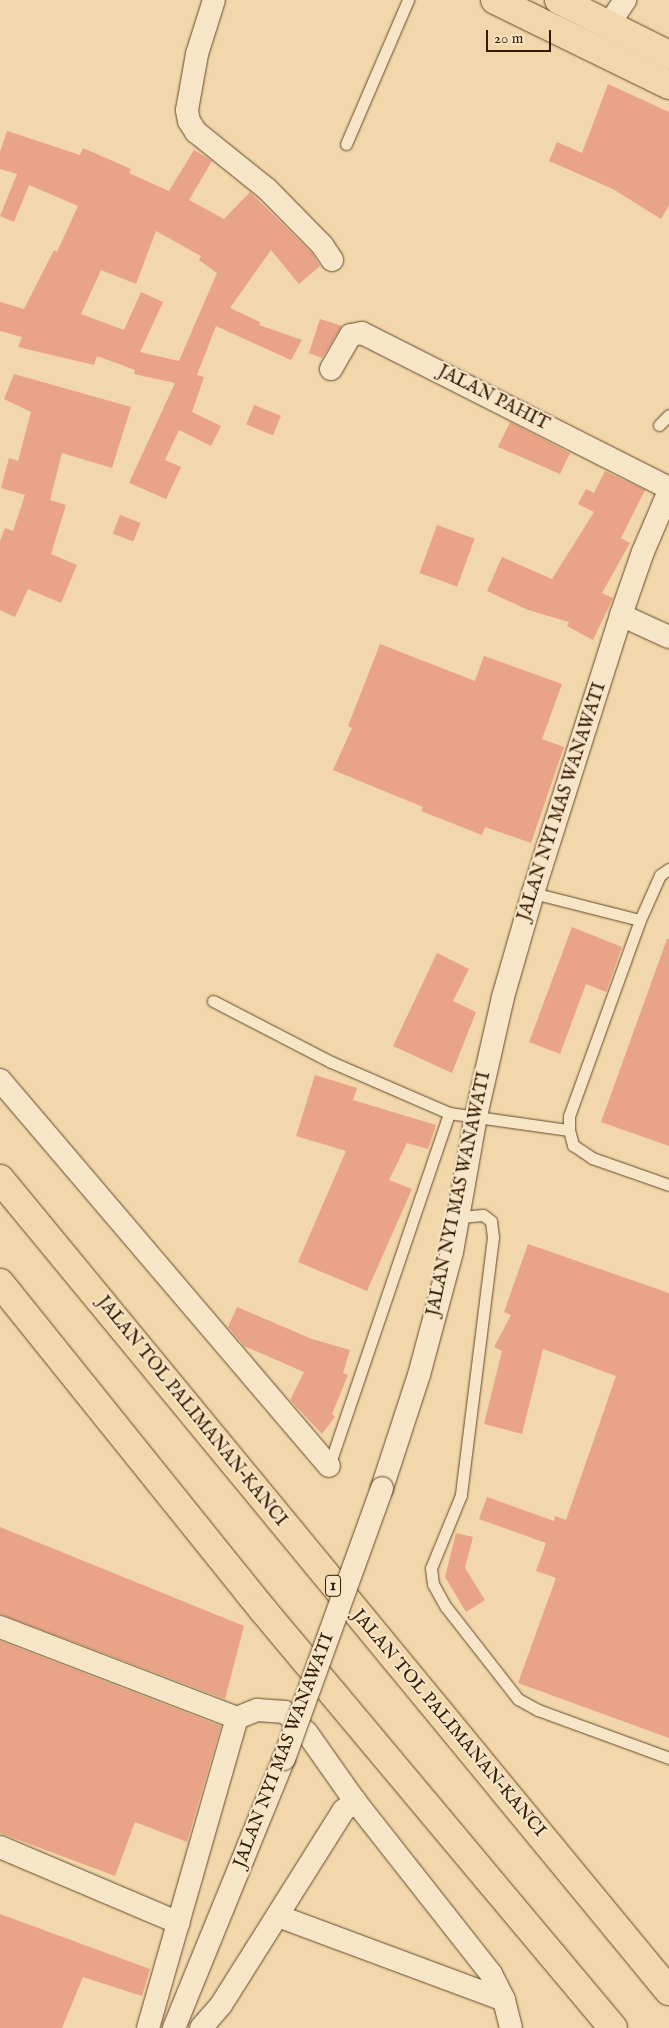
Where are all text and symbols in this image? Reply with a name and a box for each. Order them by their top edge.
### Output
scale bar [489,20,554,52]
text: 20 m [494,29,523,48]
street label: JALAN PAHIT [434,362,552,436]
street label: JALAN NYI MAS WANAWATI [514,680,612,924]
street label: JALAN NYI MAS WANAWATI [423,1070,497,1318]
street label: JALAN TOL PALIMANAN–KANCI [91,1293,291,1531]
road number: 1 [324,1572,342,1600]
street label: JALAN TOL PALIMANAN–KANCI [347,1606,549,1842]
street label: JALAN NYI MAS WANAWATI [230,1631,340,1871]

